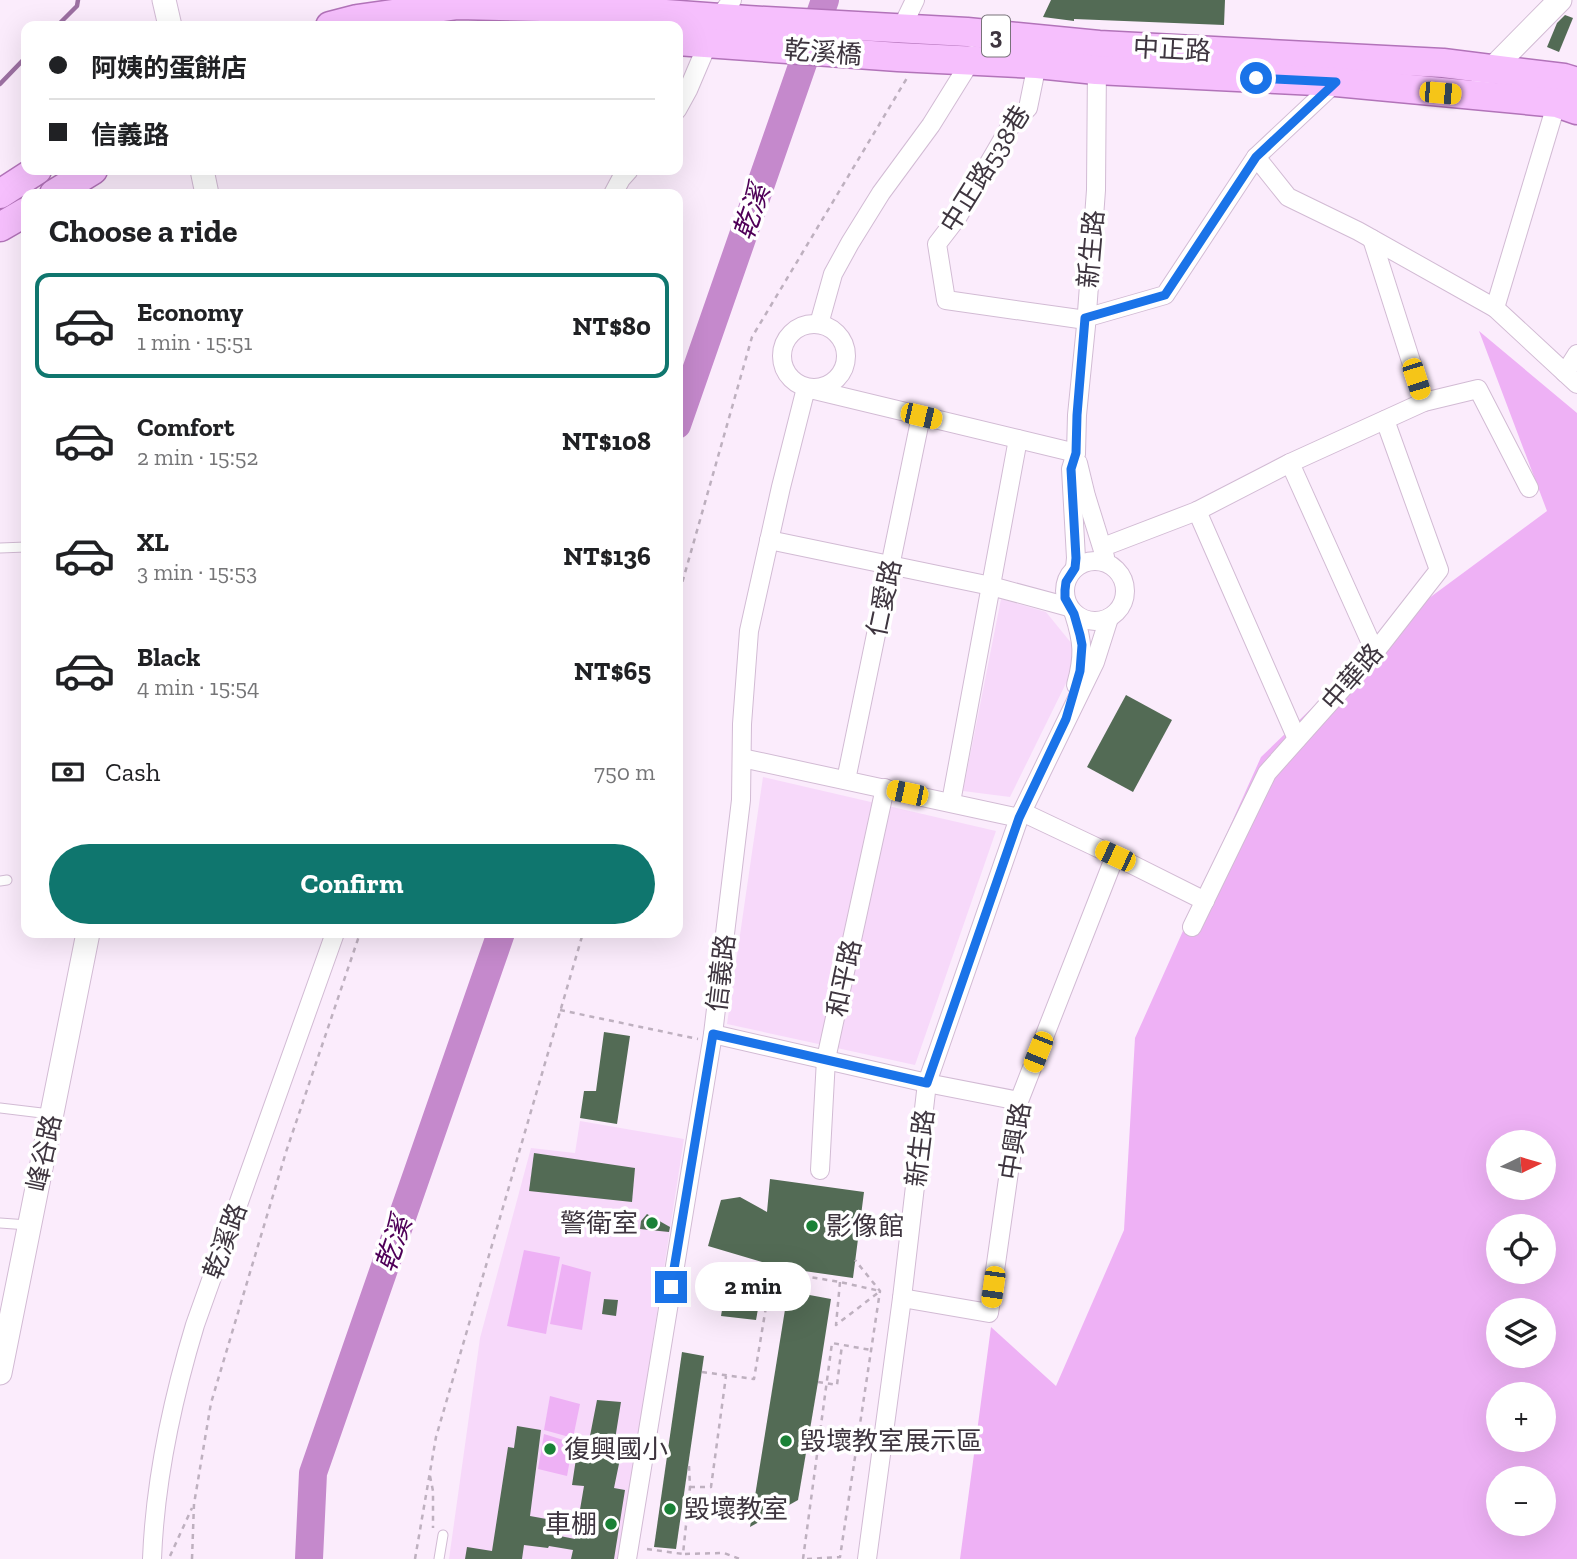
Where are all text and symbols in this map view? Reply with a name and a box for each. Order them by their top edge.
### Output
road number: 3 [982,16,1010,56]
street label: 中正路 [1132,31,1212,67]
street label: 乾溪橋 [783,33,863,71]
text: 阿姨的蛋餅店 [91,52,247,84]
route start [1240,62,1272,94]
car [1419,81,1462,105]
street label: 中正路538巷 [933,99,1037,239]
text: 信義路 [91,119,169,151]
water label: 乾溪 [727,177,777,244]
street label: 新生路 [1072,209,1110,289]
text: Choose a ride [49,212,237,250]
icon: car [53,294,116,357]
text: Economy [137,296,243,328]
text: NT$80 [573,310,651,342]
text: 1 min · 15:51 [137,328,252,356]
car [1400,356,1433,402]
car [899,401,944,431]
icon: car [53,409,116,472]
text: Comfort [137,411,234,443]
text: NT$108 [562,425,651,457]
text: 2 min · 15:52 [137,443,258,471]
icon: car [53,524,116,587]
text: XL [137,526,169,558]
text: NT$136 [563,540,651,572]
street label: 仁愛路 [860,557,908,639]
text: 3 min · 15:53 [137,558,257,586]
street label: 中華路 [1314,637,1390,717]
icon: car [53,639,116,702]
text: Black [137,641,200,673]
text: NT$65 [574,655,651,687]
text: 4 min · 15:54 [137,673,260,701]
icon: cash [49,753,87,791]
text: Cash [105,756,160,788]
text: 750 m [594,758,655,786]
car [885,778,930,808]
car [1092,838,1139,874]
button: Confirm [49,844,655,924]
street label: 信義路 [700,932,742,1014]
street label: 和平路 [820,937,868,1019]
car [1021,1029,1056,1075]
street label: 中興路 [993,1100,1037,1182]
street label: 新生路 [899,1107,941,1189]
street label: 峰谷路 [20,1112,68,1194]
north arrow [1486,1130,1556,1200]
map controls [1486,1130,1556,1536]
street label: 乾溪路 [197,1199,253,1283]
place label: 警衛室 [560,1207,638,1239]
water label: 乾溪 [369,1209,419,1276]
place label: 影像館 [826,1210,904,1242]
button: locate [1486,1214,1556,1284]
marker: 警衛室 [644,1215,660,1231]
marker: 影像館 [804,1218,820,1234]
callout: 2 min [696,1262,811,1312]
car [980,1265,1007,1309]
route end [655,1271,687,1303]
text: 2 min [724,1272,782,1300]
button: layers [1486,1298,1556,1368]
button: + [1486,1382,1556,1452]
place label: 毀壞教室展示區 [800,1425,982,1457]
place label: 復興國小 [564,1433,668,1465]
marker: 毀壞教室展示區 [778,1433,794,1449]
marker: 復興國小 [542,1441,558,1457]
button: − [1486,1466,1556,1536]
place label: 毀壞教室 [684,1493,788,1525]
marker: 毀壞教室 [662,1501,678,1517]
place label: 車棚 [545,1508,597,1540]
marker: 車棚 [603,1516,619,1532]

